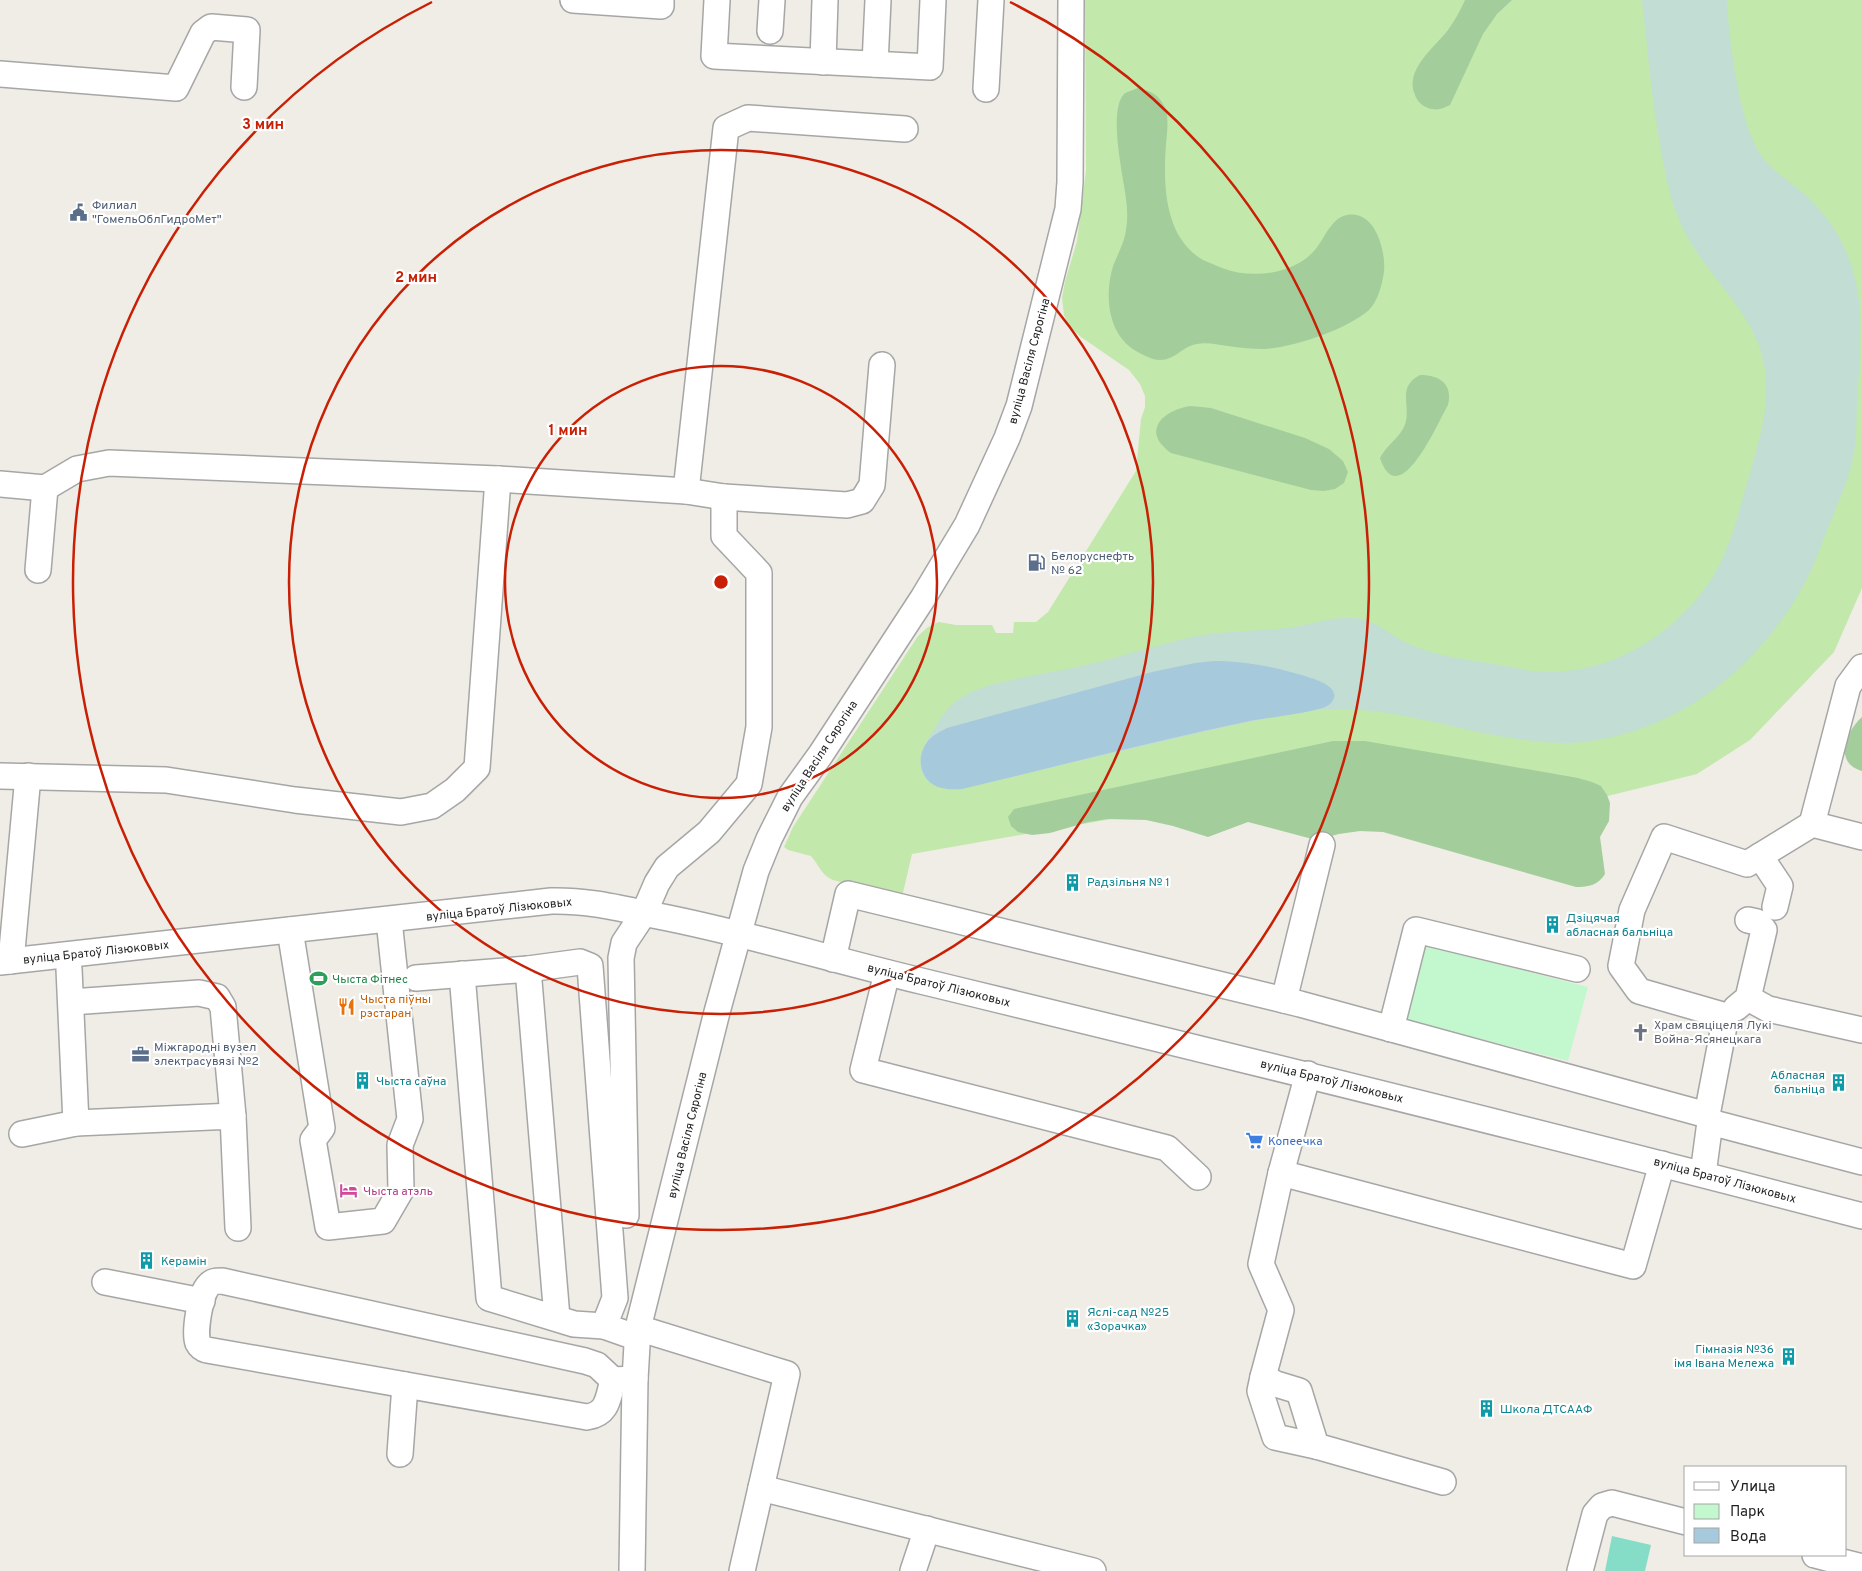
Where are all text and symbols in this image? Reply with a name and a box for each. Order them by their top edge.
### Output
text: 3 мин [242,116,284,135]
place label: Филиал "ГомельОблГидроМет" [92,198,222,228]
public building icon: Филиал "ГомельОблГидроМет" [68,202,88,222]
text: 2 мин [395,269,437,288]
street label: вуліца Васіля Сярогіна [1005,297,1054,426]
text: 1 мин [549,422,587,441]
place label: Белоруснефть № 62 [1051,549,1134,579]
fuel station icon: Белоруснефть № 62 [1027,553,1047,573]
centre of rings [712,573,730,591]
street label: вуліца Васіля Сярогіна [778,698,862,815]
building icon: Радзільня № 1 [1063,872,1083,892]
place label: Радзільня № 1 [1087,875,1170,891]
street label: вуліца Братоў Лізюковых [425,894,573,926]
place label: Дзіцячая абласная бальніца [1566,911,1673,941]
building icon: Дзіцячая абласная бальніца [1542,915,1562,935]
street label: вуліца Братоў Лізюковых [22,937,170,969]
street label: вуліца Братоў Лізюковых [866,960,1012,1011]
sports icon: Чыста Фітнес [308,969,328,989]
place label: Чыста Фітнес [332,972,408,988]
place label: Чыста піўны рэстаран [360,992,431,1022]
restaurant icon: Чыста піўны рэстаран [336,996,356,1016]
place label: Храм свяціцеля Лукі Война-Ясянецкага [1654,1018,1772,1048]
church icon: Храм свяціцеля Лукі Война-Ясянецкага [1630,1022,1650,1042]
place label: Міжгародні вузел электрасувязі №2 [154,1040,259,1070]
office icon: Міжгародні вузел электрасувязі №2 [130,1044,150,1064]
street label: вуліца Братоў Лізюковых [1259,1056,1405,1107]
place label: Абласная бальніца [1770,1068,1825,1098]
street label: вуліца Васіля Сярогіна [665,1070,711,1200]
building icon: Чыста саўна [352,1071,372,1091]
building icon: Абласная бальніца [1829,1072,1849,1092]
place label: Чыста саўна [376,1074,446,1090]
supermarket icon: Копеечка [1244,1131,1264,1151]
place label: Копеечка [1268,1134,1323,1150]
street label: вуліца Братоў Лізюковых [1652,1154,1798,1208]
hotel icon: Чыста атэль [339,1181,359,1201]
place label: Чыста атэль [363,1184,433,1200]
building icon: Керамін [137,1251,157,1271]
place label: Керамін [161,1254,207,1270]
place label: Яслі-сад №25 «Зорачка» [1087,1305,1169,1335]
building icon: Яслі-сад №25 «Зорачка» [1063,1309,1083,1329]
place label: Гімназія №36 імя Івана Мележа [1674,1342,1774,1372]
building icon: Гімназія №36 імя Івана Мележа [1778,1346,1798,1366]
building icon: Школа ДТСААФ [1476,1399,1496,1419]
place label: Школа ДТСААФ [1500,1402,1592,1418]
legend [1684,1466,1847,1556]
text: Улица [1730,1478,1775,1497]
text: Парк [1730,1503,1765,1522]
text: Вода [1730,1528,1766,1547]

